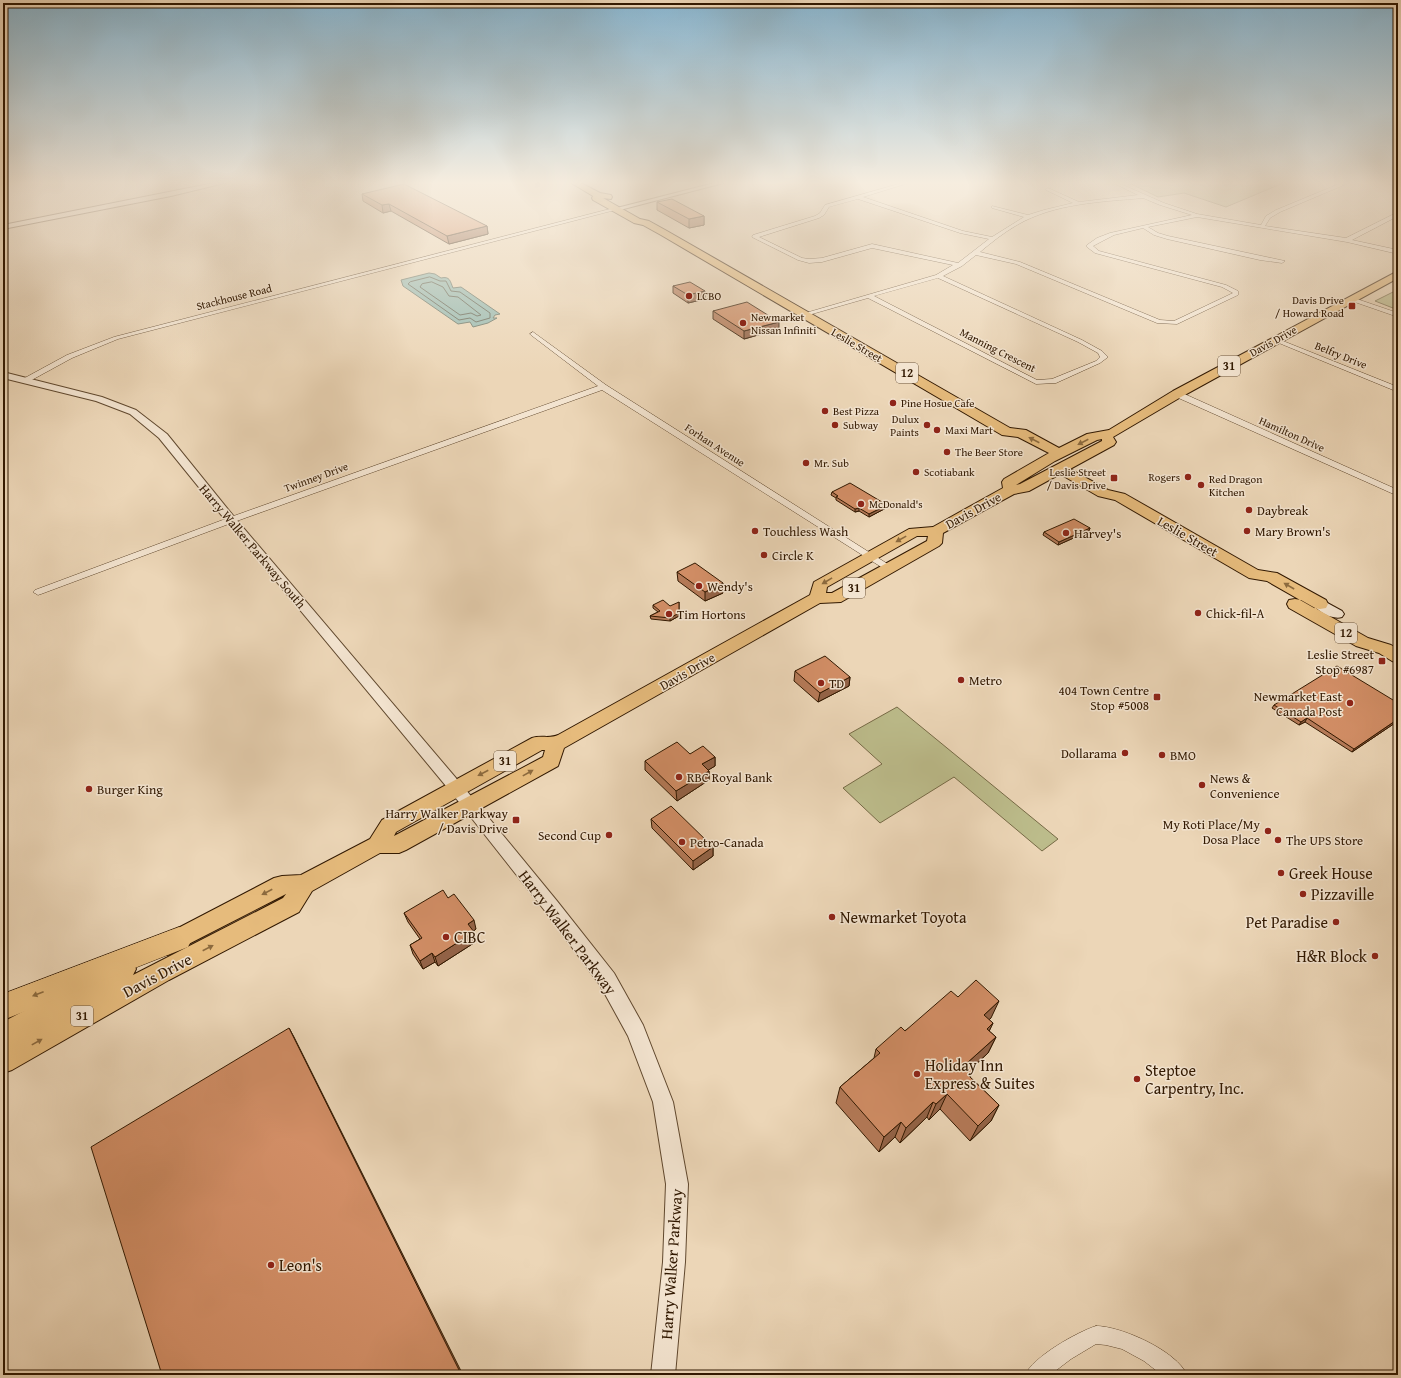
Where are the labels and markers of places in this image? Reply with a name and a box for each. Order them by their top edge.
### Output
place label: LCBO [697,288,722,304]
marker: LCBO [684,291,694,301]
place label: Davis Drive / Howard Road [1275,292,1344,321]
marker: Davis Drive / Howard Road [1347,301,1357,311]
place label: Newmarket Nissan Infiniti [751,309,816,338]
marker: Newmarket Nissan Infiniti [738,318,748,328]
place label: Pine Hosue Cafe [901,395,974,411]
marker: Pine Hosue Cafe [888,398,898,408]
place label: Best Pizza [833,403,880,419]
marker: Best Pizza [820,406,830,416]
place label: Dulux Paints [890,411,919,440]
place label: Subway [843,417,879,433]
marker: Subway [830,420,840,430]
marker: Dulux Paints [922,420,932,430]
place label: Maxi Mart [945,422,993,438]
marker: Maxi Mart [932,425,942,435]
place label: The Beer Store [955,444,1023,460]
marker: The Beer Store [942,447,952,457]
place label: Mr. Sub [814,455,849,471]
marker: Mr. Sub [801,458,811,468]
place label: Scotiabank [924,464,975,480]
place label: Leslie Street / Davis Drive [1047,464,1106,493]
marker: Scotiabank [911,467,921,477]
place label: Rogers [1149,469,1180,485]
place label: Red Dragon Kitchen [1209,471,1263,500]
marker: Rogers [1183,472,1193,482]
marker: Leslie Street / Davis Drive [1109,473,1119,483]
marker: Red Dragon Kitchen [1196,480,1206,490]
place label: McDonald's [869,496,923,512]
marker: McDonald's [856,499,866,509]
place label: Daybreak [1257,501,1309,520]
marker: Daybreak [1244,505,1254,515]
place label: Touchless Wash [763,522,849,541]
place label: Mary Brown's [1255,522,1331,541]
place label: Harvey's [1074,524,1121,543]
marker: Touchless Wash [750,526,760,536]
marker: Mary Brown's [1242,526,1252,536]
marker: Harvey's [1061,528,1071,538]
place label: Circle K [772,546,814,565]
marker: Circle K [759,550,769,560]
place label: Wendy's [707,577,753,596]
marker: Wendy's [694,581,704,591]
place label: Chick-fil-A [1206,604,1265,623]
place label: Tim Hortons [677,605,746,624]
marker: Chick-fil-A [1193,608,1203,618]
marker: Tim Hortons [664,609,674,619]
place label: Leslie Street Stop #6987 [1307,645,1374,679]
marker: Leslie Street Stop #6987 [1377,656,1387,666]
place label: Metro [969,671,1003,690]
place label: TD [829,674,844,693]
marker: Metro [956,675,966,685]
marker: TD [816,678,826,688]
place label: 404 Town Centre Stop #5008 [1058,681,1149,715]
place label: Newmarket East Canada Post [1254,687,1342,721]
marker: 404 Town Centre Stop #5008 [1152,692,1162,702]
marker: Newmarket East Canada Post [1345,698,1355,708]
place label: Dollarama [1061,744,1118,763]
place label: BMO [1170,746,1196,765]
marker: Dollarama [1120,748,1130,758]
marker: BMO [1157,750,1167,760]
place label: RBC Royal Bank [687,768,773,787]
place label: News & Convenience [1210,769,1279,803]
marker: RBC Royal Bank [674,772,684,782]
place label: Burger King [97,780,163,799]
marker: News & Convenience [1197,780,1207,790]
marker: Burger King [84,784,94,794]
place label: Harry Walker Parkway / Davis Drive [385,804,509,838]
marker: Harry Walker Parkway / Davis Drive [511,815,521,825]
place label: My Roti Place/My Dosa Place [1163,815,1261,849]
place label: Second Cup [538,826,601,845]
marker: My Roti Place/My Dosa Place [1263,826,1273,836]
marker: Second Cup [604,830,614,840]
place label: The UPS Store [1286,831,1363,850]
place label: Petro-Canada [690,833,765,852]
marker: The UPS Store [1273,835,1283,845]
marker: Petro-Canada [677,837,687,847]
place label: Greek House [1289,861,1373,885]
marker: Greek House [1276,868,1286,878]
place label: Pizzaville [1311,882,1374,906]
marker: Pizzaville [1298,889,1308,899]
place label: Newmarket Toyota [840,905,967,929]
place label: Pet Paradise [1246,910,1328,934]
marker: Newmarket Toyota [827,912,837,922]
marker: Pet Paradise [1331,917,1341,927]
place label: CIBC [454,925,486,949]
marker: CIBC [441,932,451,942]
place label: H&R Block [1296,944,1368,968]
marker: H&R Block [1370,951,1380,961]
place label: Holiday Inn Express & Suites [925,1053,1035,1095]
place label: Steptoe Carpentry, Inc. [1145,1058,1244,1100]
marker: Holiday Inn Express & Suites [912,1069,922,1079]
marker: Steptoe Carpentry, Inc. [1132,1074,1142,1084]
place label: Leon's [279,1253,322,1277]
marker: Leon's [266,1260,276,1270]

